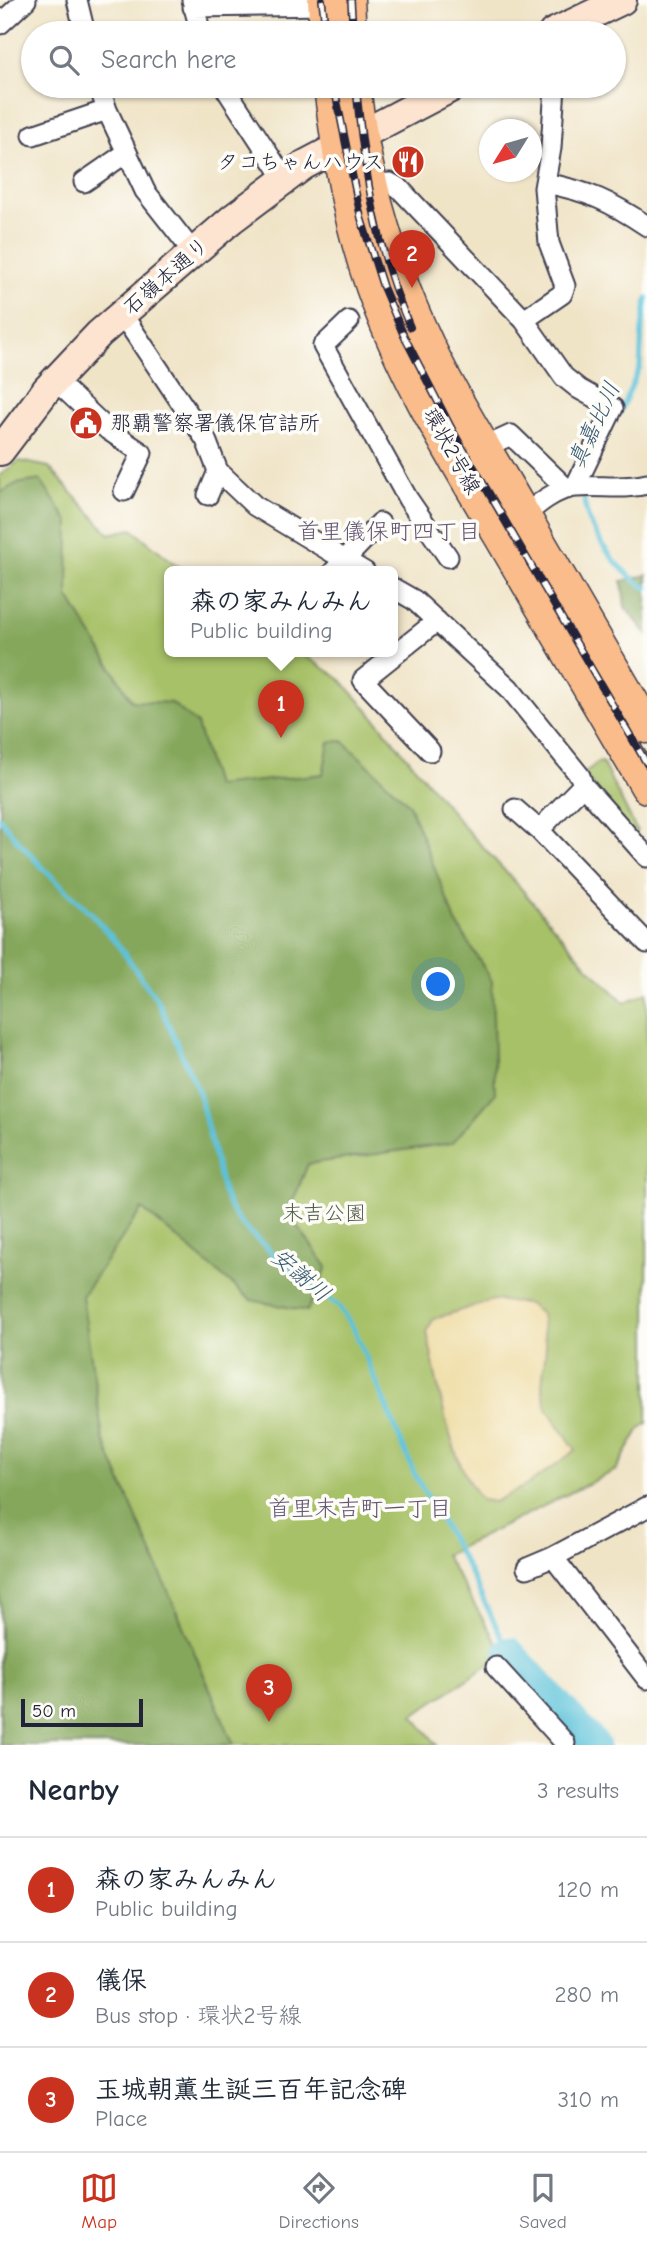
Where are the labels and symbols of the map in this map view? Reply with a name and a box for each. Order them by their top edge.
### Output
north arrow [479,119,542,182]
restaurant icon: タコちゃんハウス [389,143,427,181]
place label: タコちゃんハウス [217,150,384,174]
pin: 2 [389,230,435,288]
street label: 石嶺本通り [119,233,213,319]
water label: 真嘉比川 [562,378,626,472]
public building icon: 那覇警察署儀保官詰所 [67,404,105,442]
street label: 環状2号線 [418,404,486,498]
place label: 那覇警察署儀保官詰所 [110,411,320,435]
district label: 首里儀保町四丁目 [297,518,481,545]
pin: 1 [258,680,304,738]
your location [421,967,455,1001]
park label: 末吉公園 [282,1201,366,1225]
water label: 安謝川 [266,1242,336,1308]
district label: 首里末吉町一丁目 [268,1495,452,1522]
pin: 3 [246,1664,292,1722]
scale bar [21,1696,144,1728]

